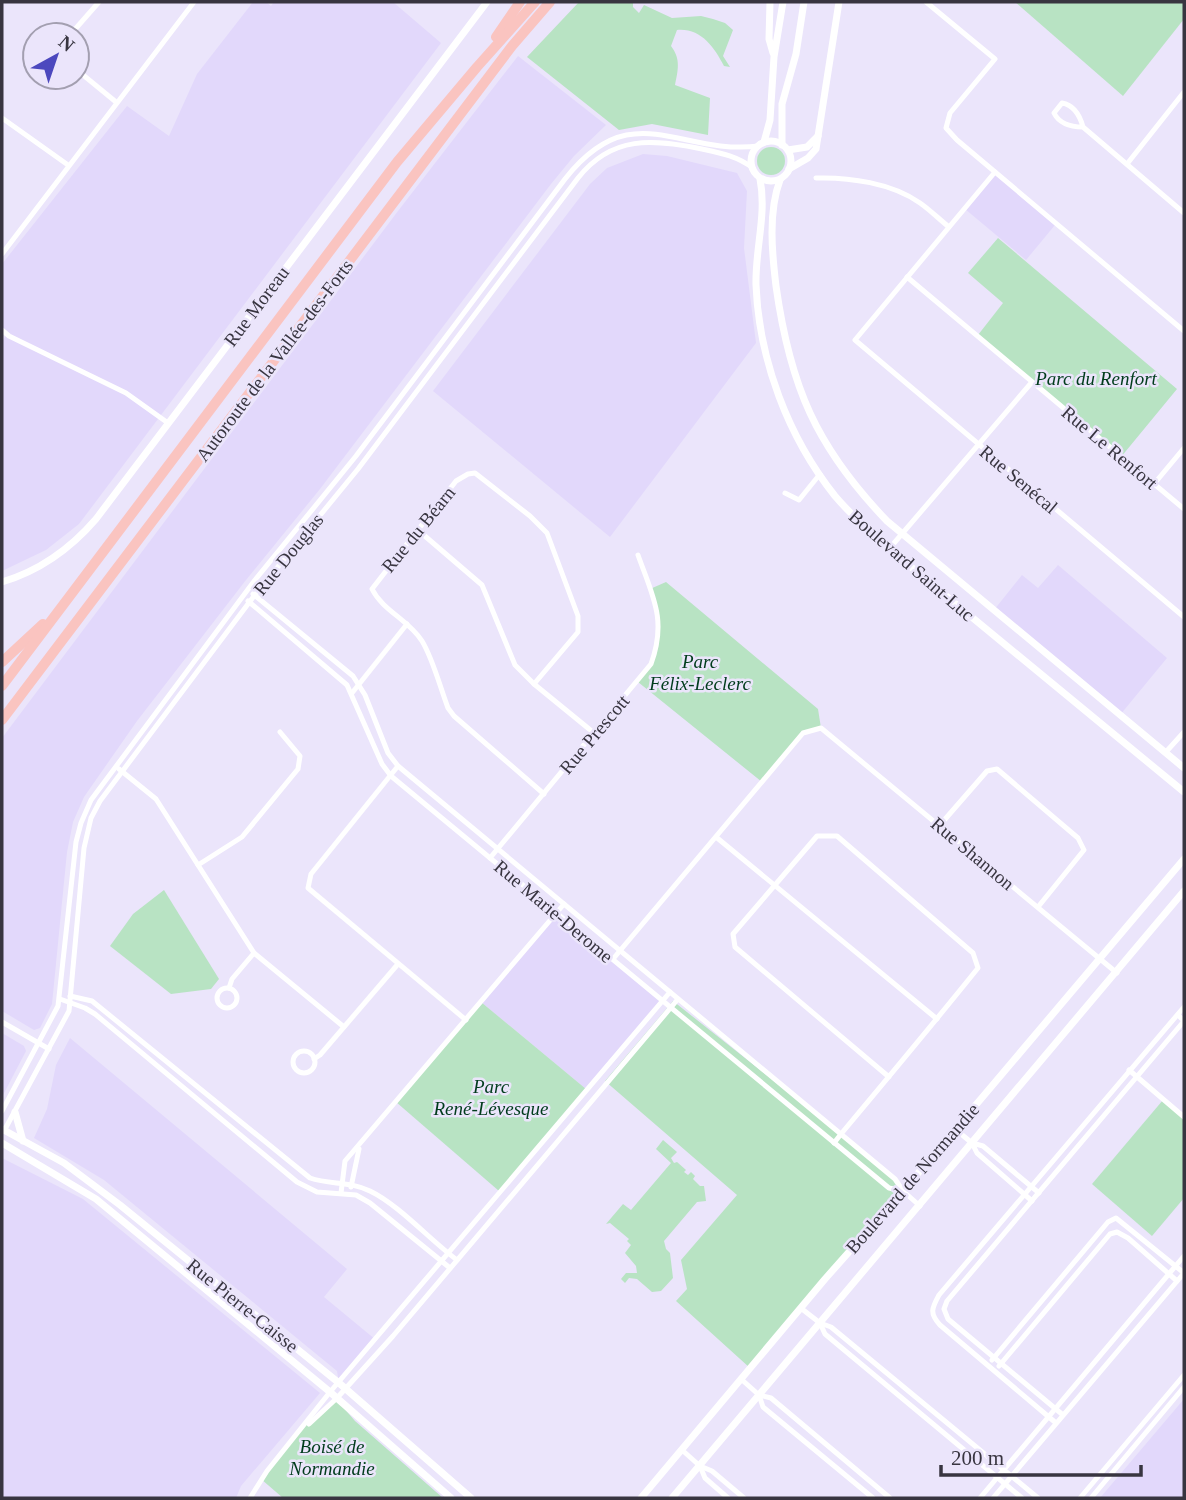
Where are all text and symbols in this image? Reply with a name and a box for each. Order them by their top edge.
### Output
north arrow [21,21,91,91]
text: N [55,31,79,56]
street label: Autoroute de la Vallée-des-Forts [192,255,357,465]
street label: Rue Moreau [220,262,294,350]
park label: Parc du Renfort [1034,368,1158,389]
street label: Rue Le Renfort [1058,401,1162,494]
street label: Rue Senécal [976,441,1062,518]
street label: Rue du Béarn [377,482,460,577]
street label: Boulevard Saint-Luc [845,505,978,625]
street label: Rue Douglas [249,509,328,599]
park label: Parc Félix-Leclerc [648,651,751,694]
street label: Rue Prescott [555,690,634,778]
street label: Rue Shannon [927,813,1019,894]
street label: Rue Marie-Derome [490,856,617,967]
park label: Parc René-Lévesque [433,1076,549,1119]
street label: Boulevard de Normandie [841,1099,983,1258]
street label: Rue Pierre-Caisse [183,1254,302,1357]
scale bar [941,1434,1140,1478]
park label: Boisé de Normandie [288,1436,375,1479]
text: 200 m [951,1446,1004,1470]

